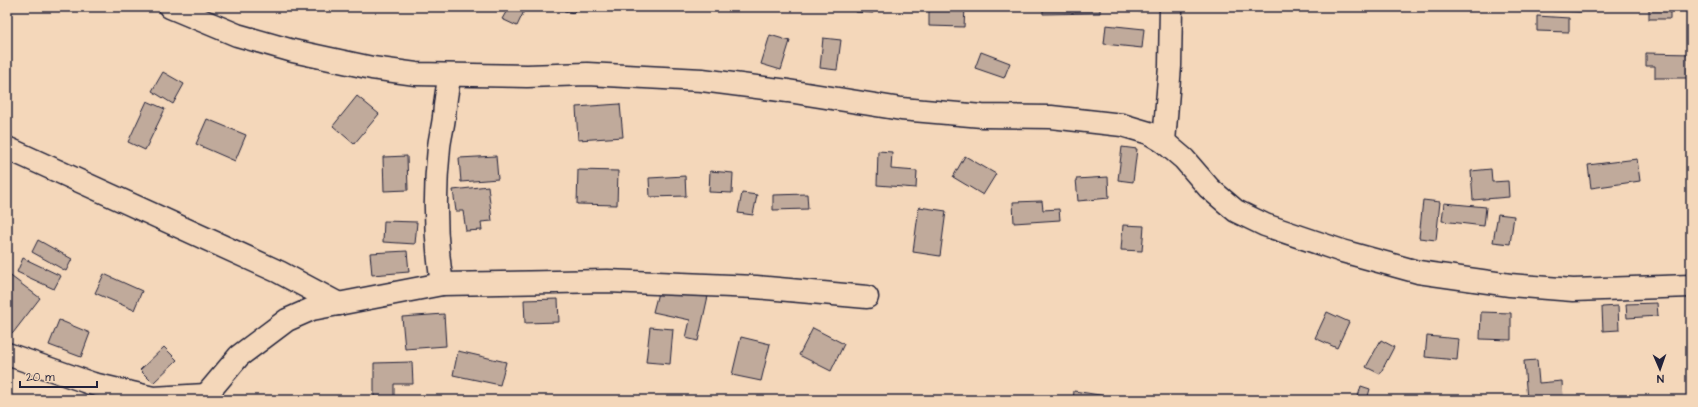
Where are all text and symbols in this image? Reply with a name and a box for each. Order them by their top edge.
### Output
north arrow [1640,349,1680,389]
scale bar [20,363,97,389]
text: 20 m [26,369,55,386]
text: N [1657,371,1664,386]

